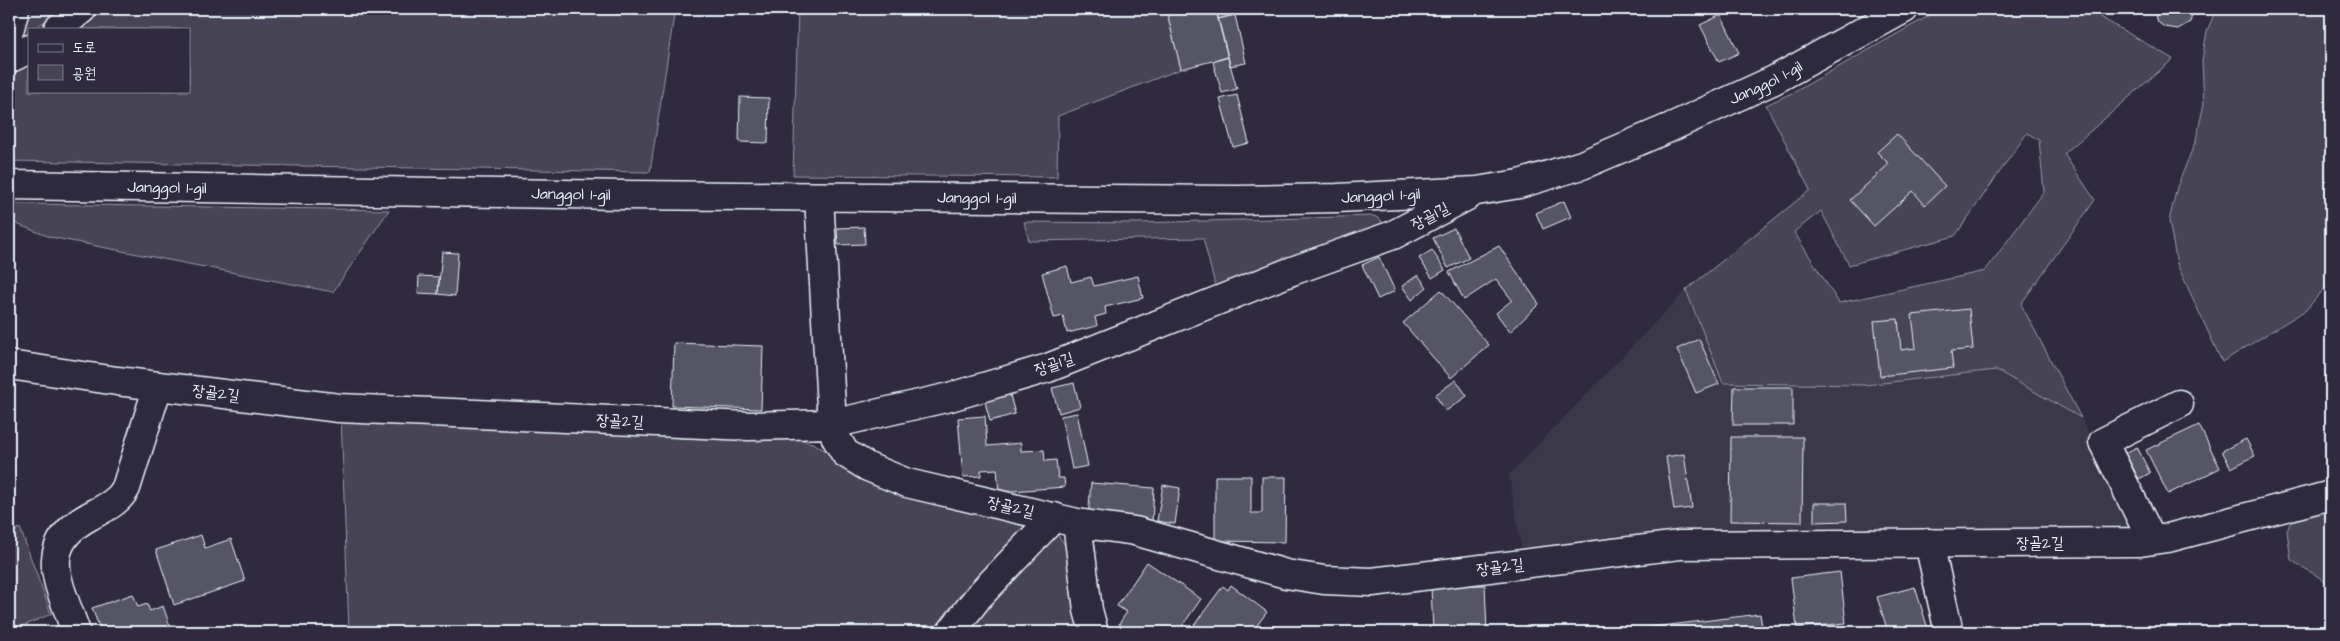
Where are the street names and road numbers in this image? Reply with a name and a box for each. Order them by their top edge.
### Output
street label: Janggol 1-gil [1726,56,1806,110]
street label: Janggol 1-gil [127,176,207,200]
street label: Janggol 1-gil [531,183,611,207]
street label: Janggol 1-gil [1341,183,1421,209]
street label: Janggol 1-gil [937,187,1017,210]
street label: 장골1길 [1407,197,1453,235]
street label: 장골1길 [1031,347,1077,381]
street label: 장골2길 [191,379,241,407]
street label: 장골2길 [596,409,645,433]
street label: 장골2길 [985,491,1037,523]
street label: 장골2길 [2016,532,2064,554]
street label: 장골2길 [1475,553,1525,581]

